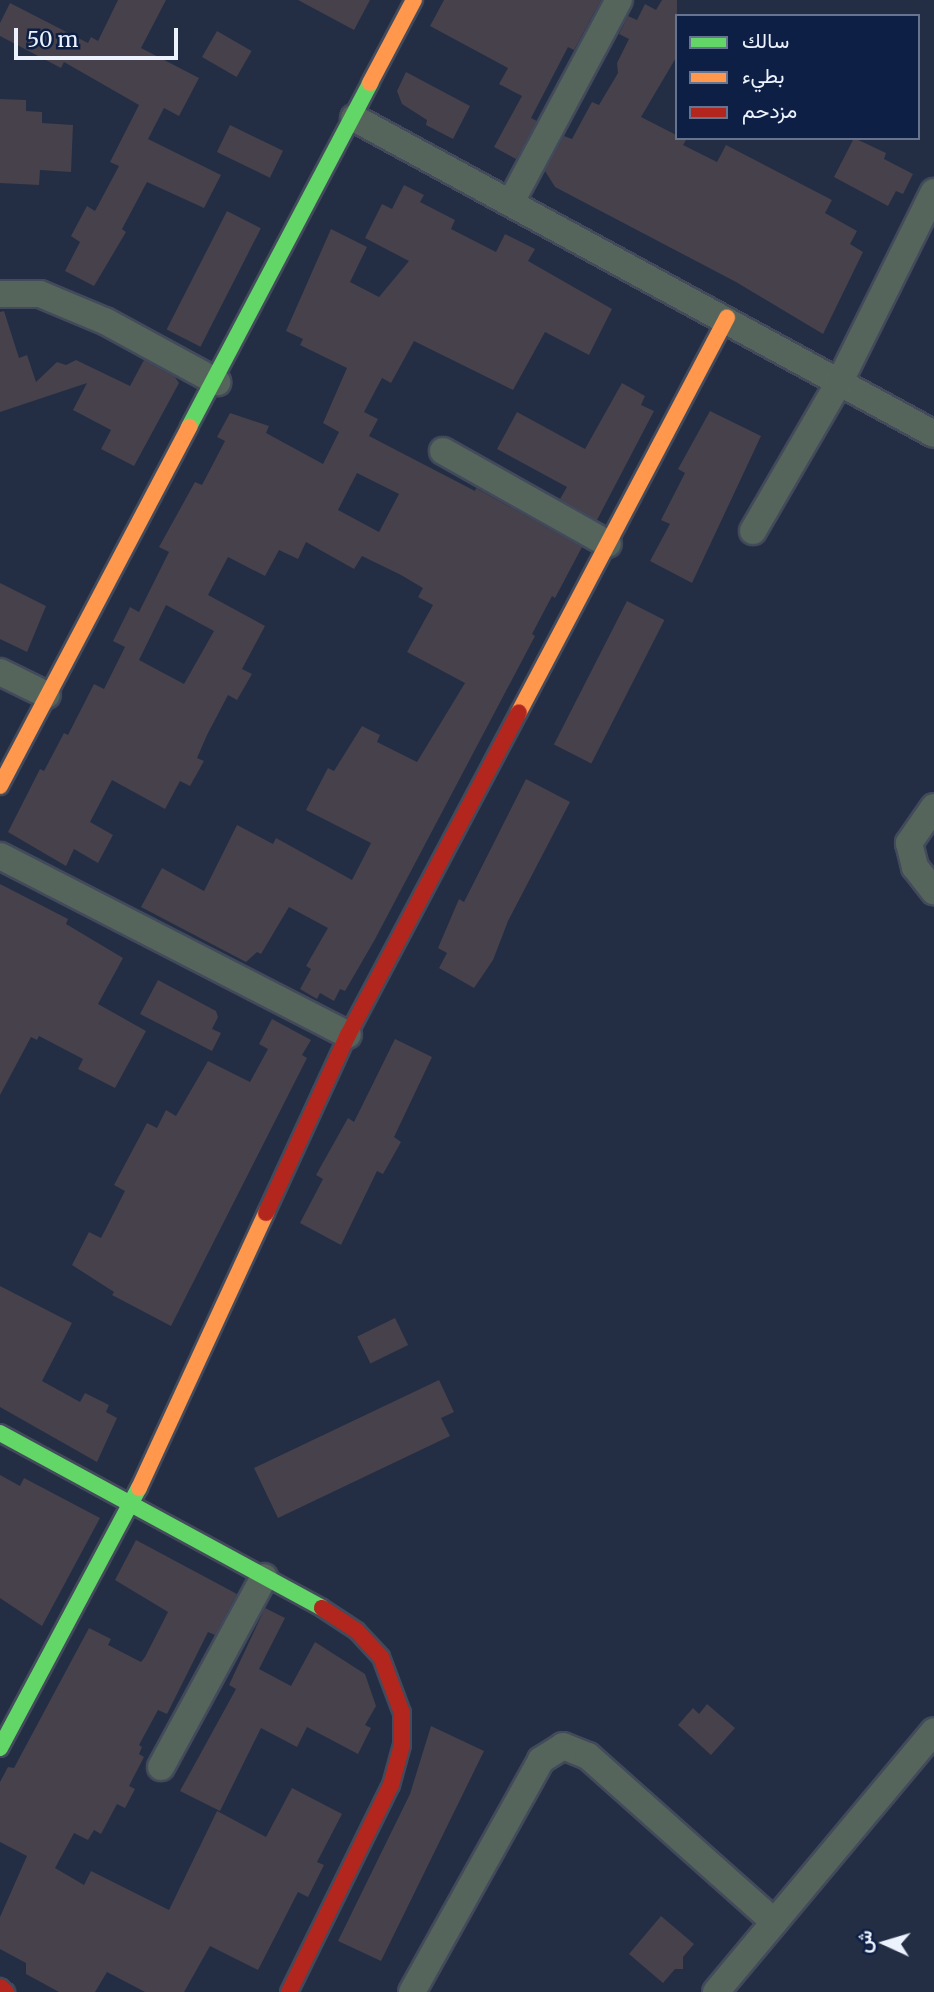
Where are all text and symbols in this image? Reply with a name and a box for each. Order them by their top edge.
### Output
scale bar [18,14,182,58]
legend [675,14,920,140]
text: 50 m [27,26,78,53]
text: سالك [742,27,789,54]
text: بطيء [742,62,785,89]
text: مزدحم [742,97,797,124]
north arrow [850,1908,920,1978]
text: ش [851,1929,877,1954]

